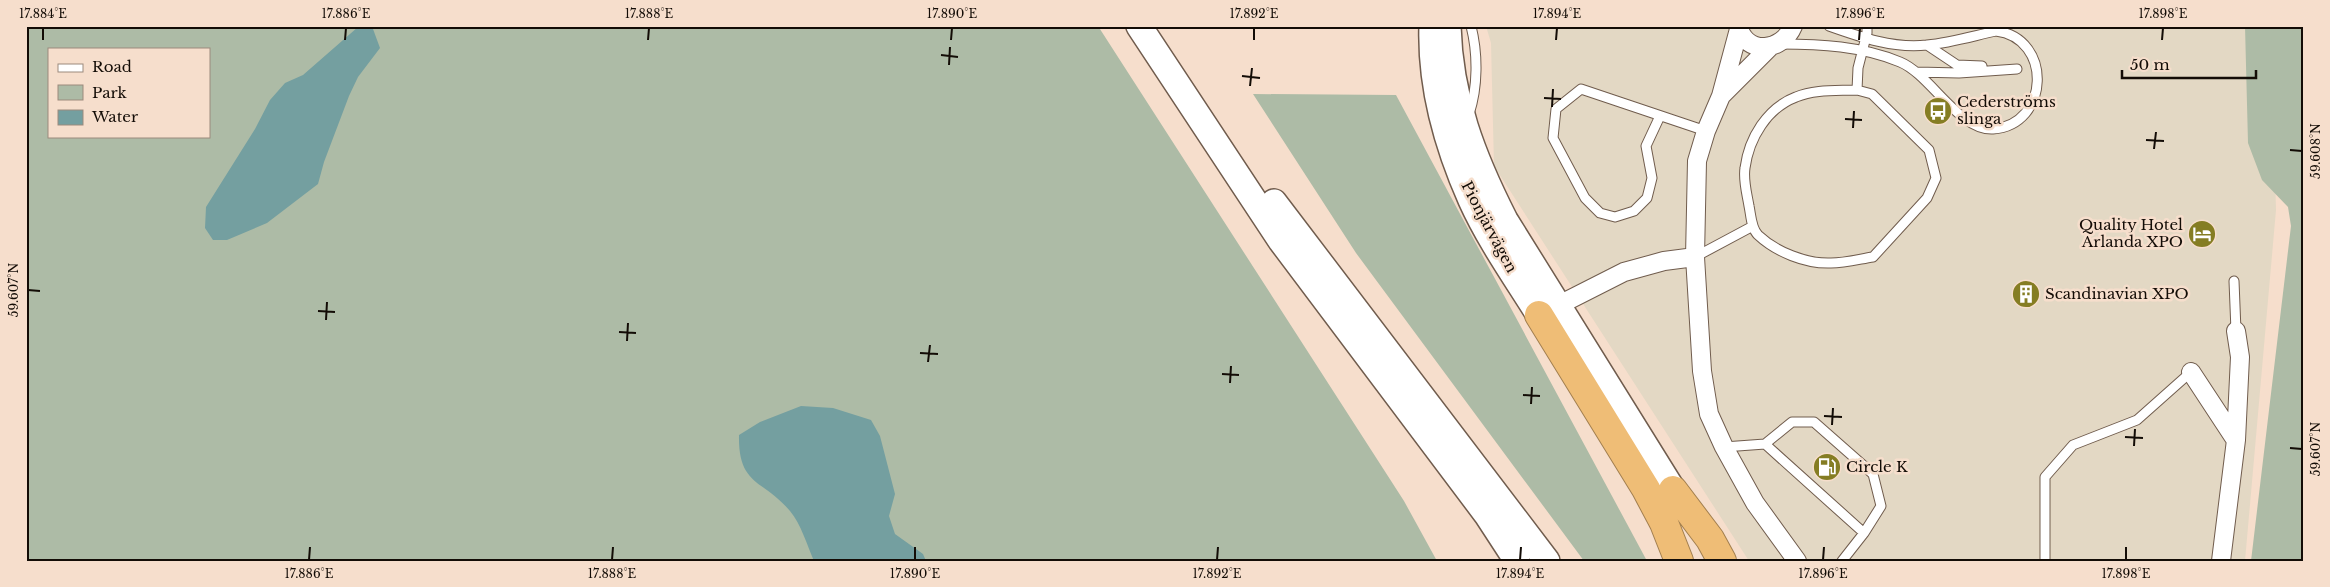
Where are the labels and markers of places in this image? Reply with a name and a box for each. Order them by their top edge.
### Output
place label: Cederströms slinga [1957,92,2056,128]
bus stop icon: Cederströms slinga [1923,96,1953,126]
place label: Quality Hotel Arlanda XPO [2079,215,2183,251]
hotel icon: Quality Hotel Arlanda XPO [2187,219,2217,249]
building icon: Scandinavian XPO [2011,279,2041,309]
place label: Scandinavian XPO [2045,284,2189,303]
fuel station icon: Circle K [1812,452,1842,482]
place label: Circle K [1846,457,1908,476]

